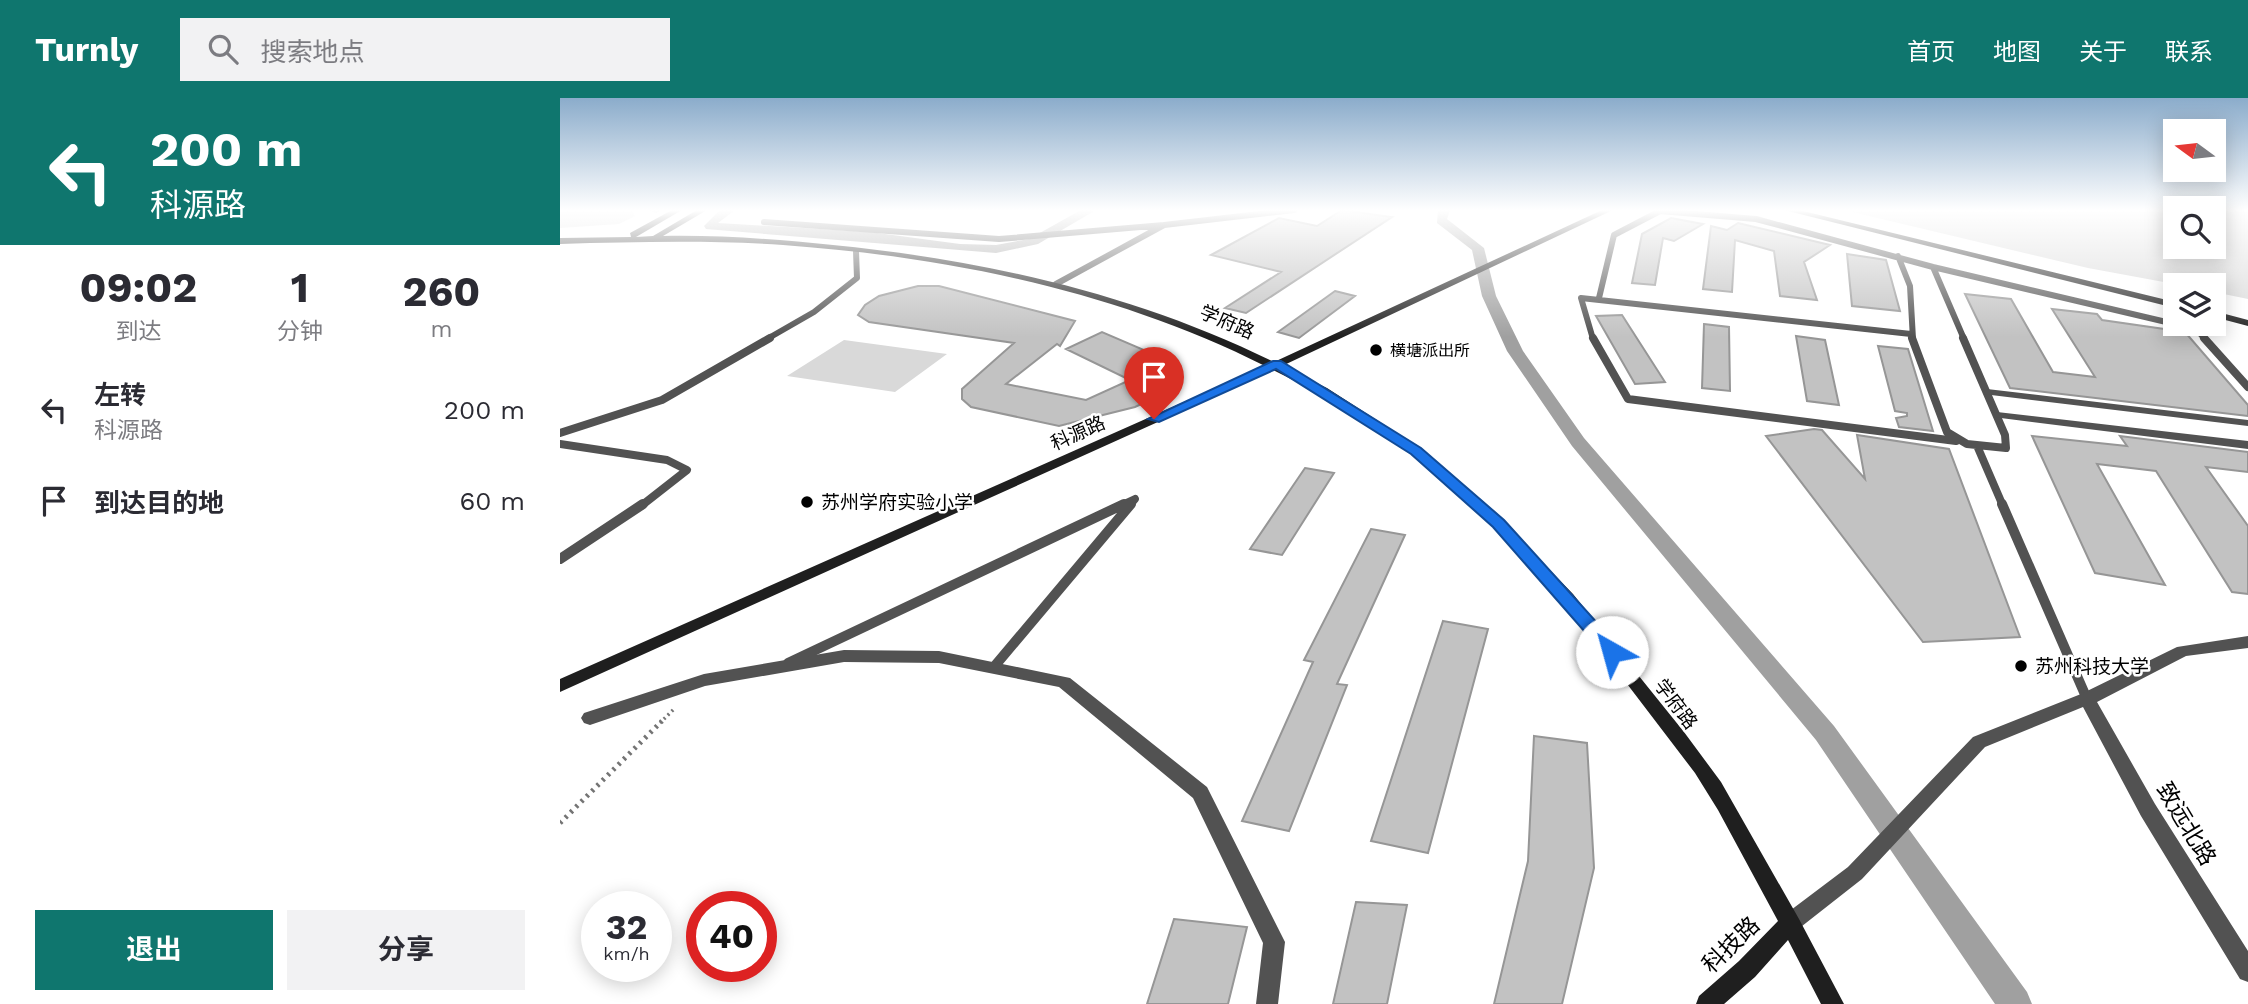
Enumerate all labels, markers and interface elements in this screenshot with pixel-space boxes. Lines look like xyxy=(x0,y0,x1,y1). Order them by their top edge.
search box xyxy=(180,18,670,81)
text: Turnly xyxy=(35,30,138,69)
icon: search xyxy=(204,30,242,68)
text: 搜索地点 xyxy=(260,37,364,67)
text: 首页 xyxy=(1907,38,1955,66)
text: 地图 xyxy=(1993,38,2041,66)
text: 关于 xyxy=(2079,38,2127,66)
text: 联系 xyxy=(2165,38,2213,66)
north arrow xyxy=(2163,119,2226,182)
map controls xyxy=(2163,119,2226,336)
text: 200 m xyxy=(150,120,302,178)
icon: left xyxy=(35,126,126,217)
text: 科源路 xyxy=(150,186,246,224)
button: search xyxy=(2163,196,2226,259)
text: 09:02 xyxy=(80,263,197,312)
text: 1 xyxy=(291,263,309,312)
text: 260 xyxy=(402,267,480,316)
button: layers xyxy=(2163,273,2226,336)
street label: 学府路 xyxy=(1196,300,1258,344)
text: m xyxy=(430,316,452,343)
text: 到达 xyxy=(115,318,161,345)
text: 分钟 xyxy=(277,318,323,345)
place label: 横塘派出所 xyxy=(1390,341,1470,360)
marker: 横塘派出所 xyxy=(1368,342,1384,358)
pin xyxy=(1124,347,1184,419)
icon: arrive xyxy=(1135,358,1173,396)
text: 左转 xyxy=(94,380,146,410)
icon: left xyxy=(35,391,73,429)
text: 200 m xyxy=(444,395,525,425)
street label: 科源路 xyxy=(1047,411,1109,455)
text: 科源路 xyxy=(94,417,163,444)
icon: arrive xyxy=(35,482,73,520)
text: 60 m xyxy=(459,486,525,516)
text: 到达目的地 xyxy=(94,488,224,518)
place label: 苏州学府实验小学 xyxy=(821,491,973,514)
marker: 苏州学府实验小学 xyxy=(799,494,815,510)
position arrow xyxy=(1575,615,1649,689)
place label: 苏州科技大学 xyxy=(2035,655,2149,678)
marker: 苏州科技大学 xyxy=(2013,658,2029,674)
street label: 学府路 xyxy=(1650,674,1702,734)
street label: 致远北路 xyxy=(2151,778,2221,870)
speed limit sign: 40 xyxy=(686,891,777,982)
text: 32 xyxy=(606,906,647,948)
button: 退出 xyxy=(35,910,273,990)
button: 分享 xyxy=(287,910,525,990)
street label: 科技路 xyxy=(1697,911,1765,979)
text: km/h xyxy=(603,943,650,964)

